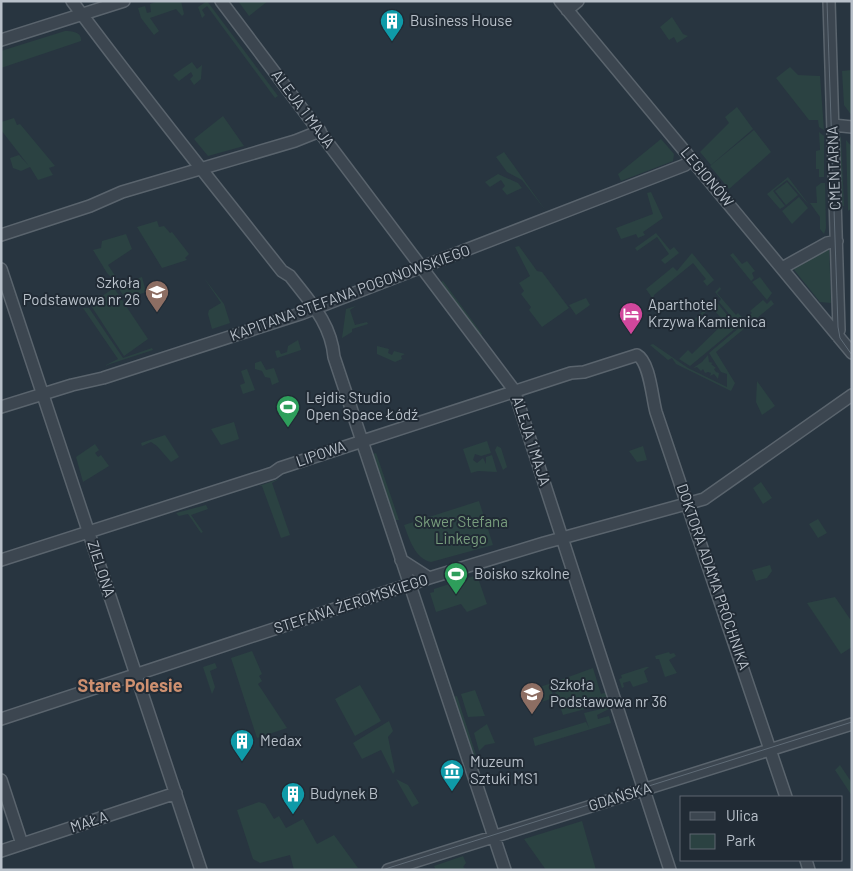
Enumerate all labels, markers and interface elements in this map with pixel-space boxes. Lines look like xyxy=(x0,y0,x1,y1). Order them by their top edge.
building icon: Business House xyxy=(379,8,405,42)
place label: Business House xyxy=(410,11,513,29)
street label: ALEJA 1 MAJA xyxy=(269,66,339,151)
street label: CMENTARNA xyxy=(823,126,843,210)
street label: LEGIONÓW xyxy=(678,143,738,210)
street label: KAPITANA STEFANA POGONOWSKIEGO xyxy=(227,240,472,344)
place label: Szkoła Podstawowa nr 26 xyxy=(23,273,140,308)
school or university icon: Szkoła Podstawowa nr 26 xyxy=(144,279,170,313)
place label: Aparthotel Krzywa Kamienica xyxy=(648,295,766,330)
hotel icon: Aparthotel Krzywa Kamienica xyxy=(618,301,644,335)
place label: Lejdis Studio Open Space Łódź xyxy=(306,388,418,423)
sports icon: Lejdis Studio Open Space Łódź xyxy=(275,394,301,428)
street label: ALEJA 1 MAJA xyxy=(509,394,555,488)
street label: LIPOWA xyxy=(293,436,348,470)
street label: DOKTORA ADAMA PRÓCHNIKA xyxy=(674,481,754,672)
park label: Skwer Stefana Linkego xyxy=(414,512,508,547)
street label: ZIELONA xyxy=(84,538,120,599)
sports icon: Boisko szkolne xyxy=(443,561,469,595)
place label: Boisko szkolne xyxy=(474,564,570,582)
street label: STEFANA ŻEROMSKIEGO xyxy=(271,570,430,637)
district label: Stare Polesie xyxy=(78,674,183,696)
place label: Szkoła Podstawowa nr 36 xyxy=(550,675,667,710)
school or university icon: Szkoła Podstawowa nr 36 xyxy=(519,681,545,715)
building icon: Medax xyxy=(229,728,255,762)
place label: Medax xyxy=(260,731,302,749)
place label: Muzeum Sztuki MS1 xyxy=(470,752,538,787)
museum icon: Muzeum Sztuki MS1 xyxy=(439,758,465,792)
street label: GDAŃSKA xyxy=(586,778,653,814)
building icon: Budynek B xyxy=(280,781,306,815)
place label: Budynek B xyxy=(310,784,378,802)
legend xyxy=(680,796,843,861)
text: Ulica xyxy=(726,806,758,824)
street label: MAŁA xyxy=(68,807,110,836)
text: Park xyxy=(726,831,756,849)

